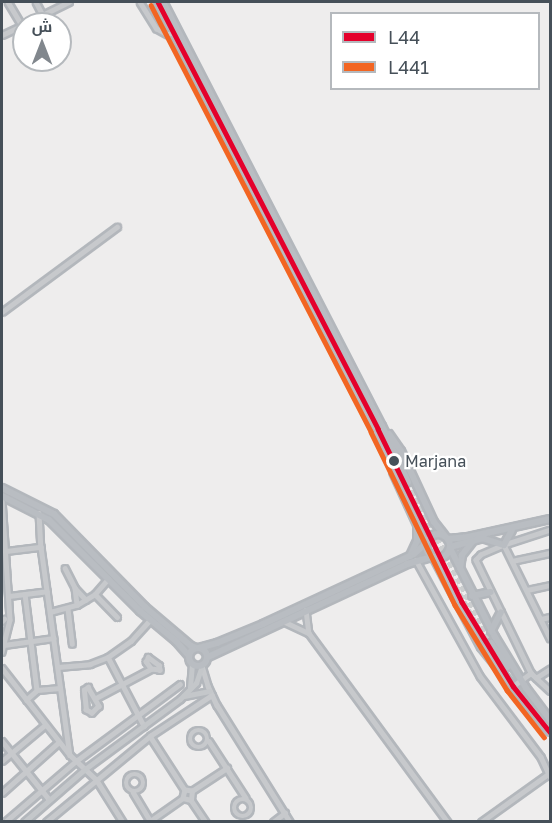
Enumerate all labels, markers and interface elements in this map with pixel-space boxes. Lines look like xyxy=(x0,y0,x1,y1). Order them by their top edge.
north arrow xyxy=(12,12,72,72)
legend xyxy=(330,12,540,90)
text: ش xyxy=(32,16,52,36)
text: L44 xyxy=(388,26,420,48)
text: L441 xyxy=(388,56,429,78)
place label: Marjana xyxy=(405,451,466,471)
marker: Marjana xyxy=(388,455,400,467)

